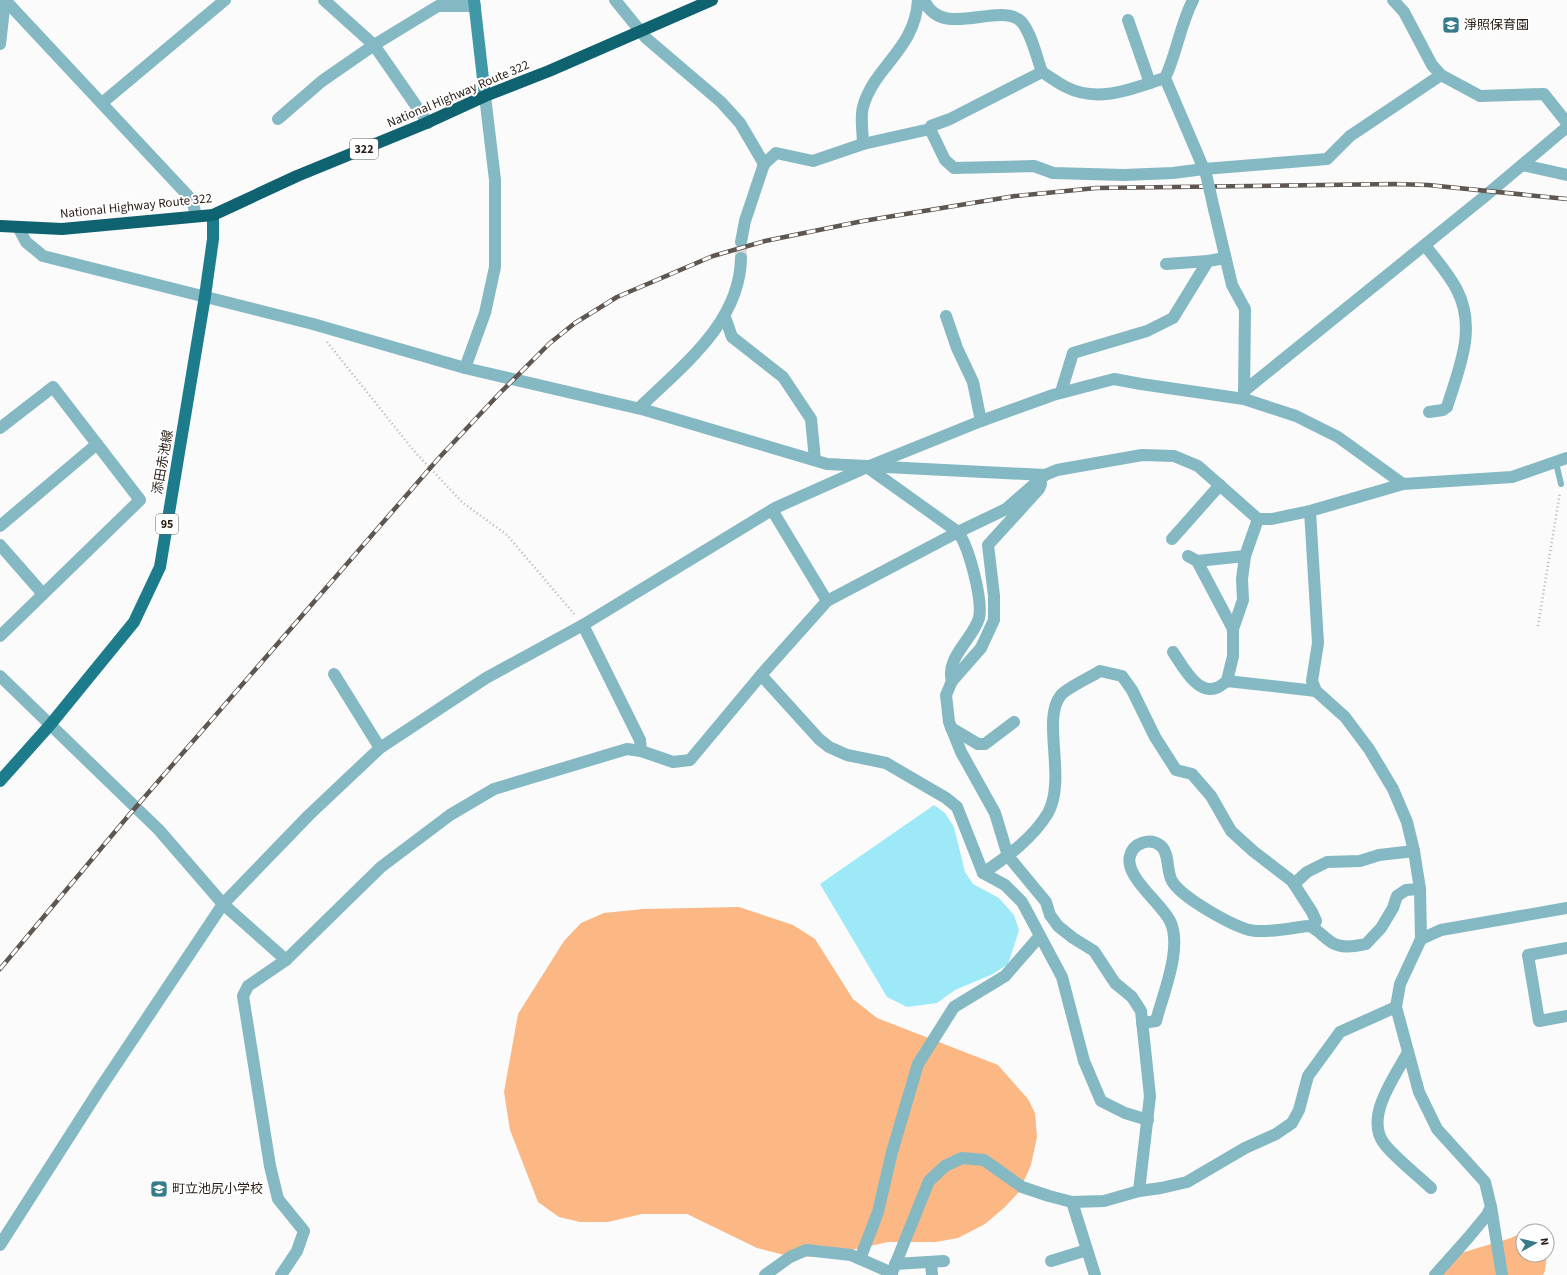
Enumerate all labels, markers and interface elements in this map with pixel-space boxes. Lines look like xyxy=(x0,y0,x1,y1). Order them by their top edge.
school or university icon: 淨照保育園 xyxy=(1441,15,1461,35)
place label: 淨照保育園 xyxy=(1464,16,1529,34)
street label: National Highway Route 322 xyxy=(384,56,532,132)
road number: 322 xyxy=(350,139,378,159)
street label: National Highway Route 322 xyxy=(59,189,213,223)
street label: 添田赤池線 xyxy=(148,428,178,496)
road number: 95 xyxy=(156,514,178,534)
school or university icon: 町立池尻小学校 xyxy=(149,1179,169,1199)
place label: 町立池尻小学校 xyxy=(172,1180,263,1198)
north arrow xyxy=(1515,1223,1555,1263)
text: N xyxy=(1536,1237,1552,1246)

